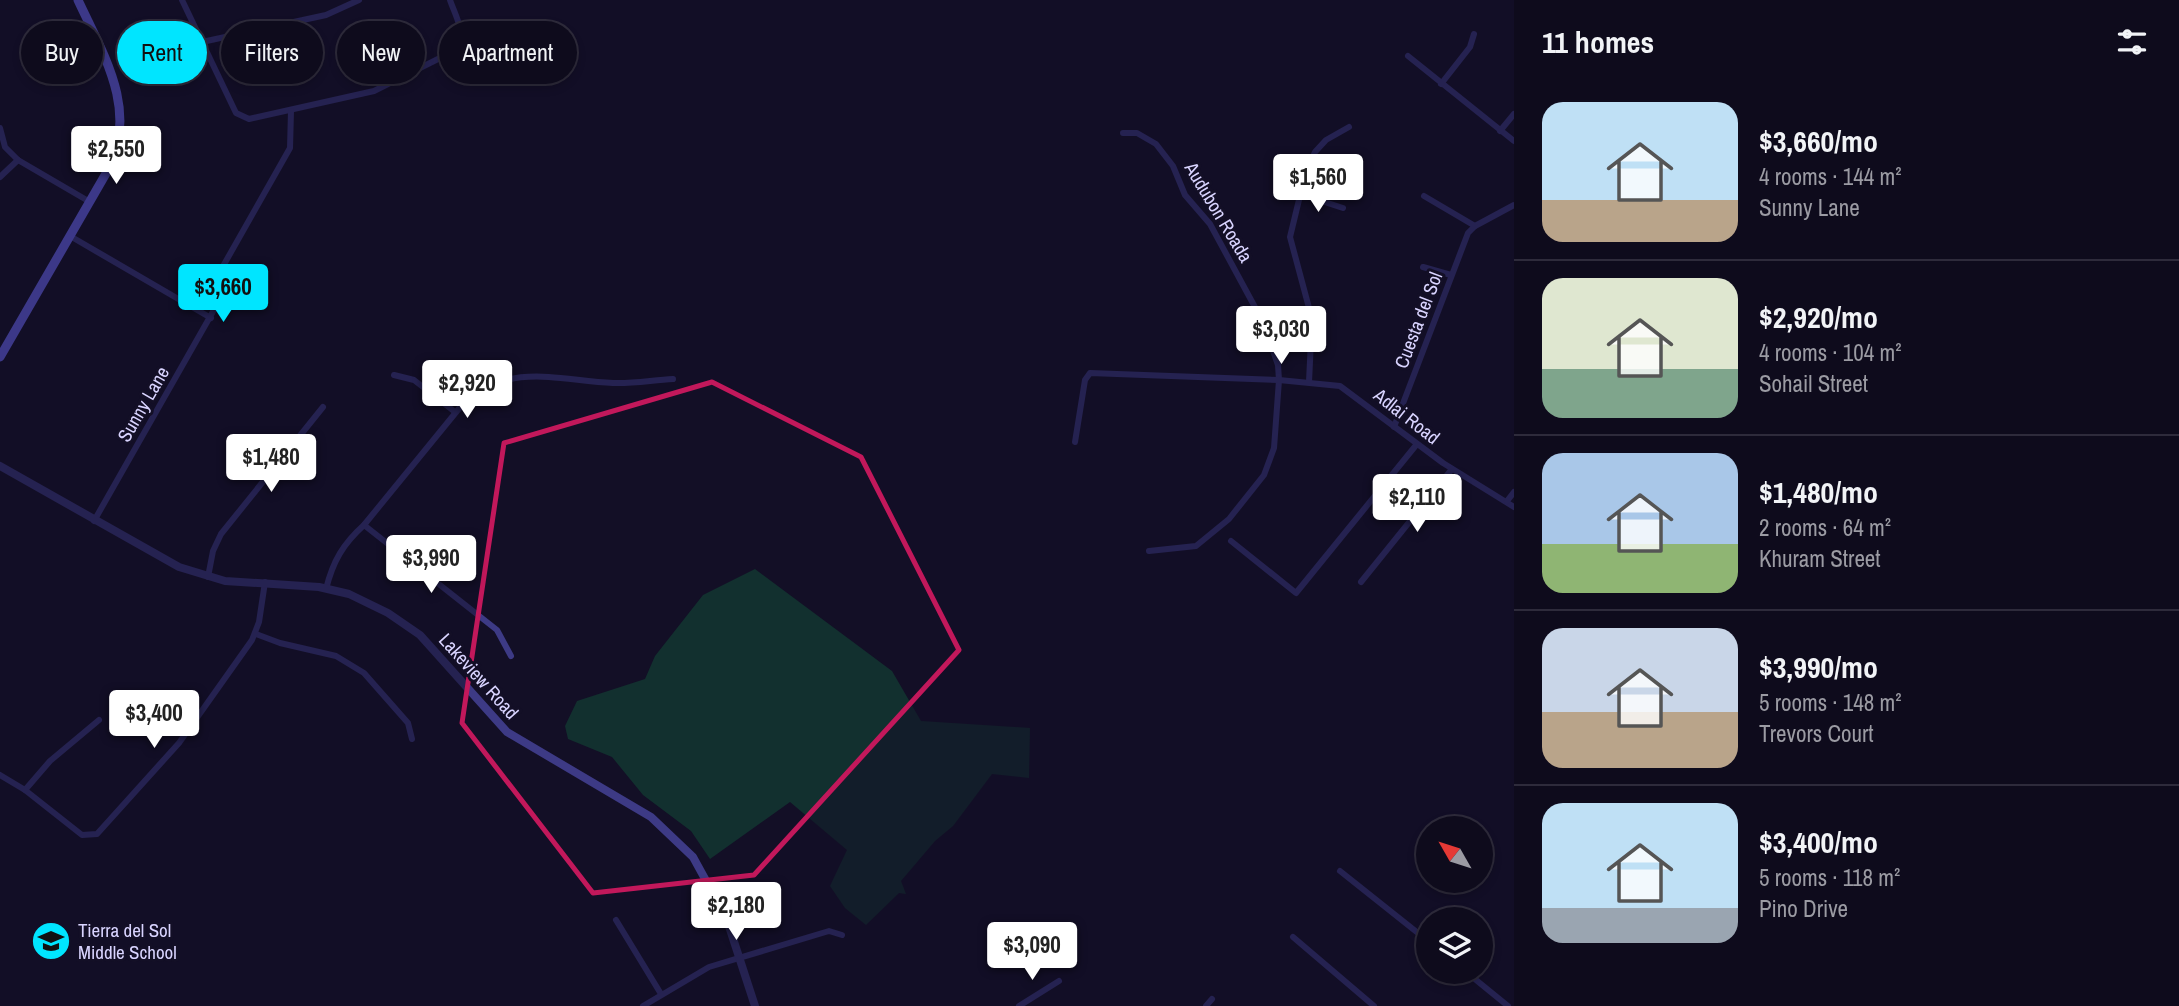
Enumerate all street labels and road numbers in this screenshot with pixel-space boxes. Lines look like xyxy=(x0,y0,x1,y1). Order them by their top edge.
street label: Audubon Roada xyxy=(1178,156,1259,267)
street label: Cuesta del Sol xyxy=(1388,268,1448,372)
street label: Sunny Lane xyxy=(111,361,175,447)
street label: Adlai Road xyxy=(1368,381,1445,450)
street label: Lakeview Road xyxy=(433,627,525,725)

